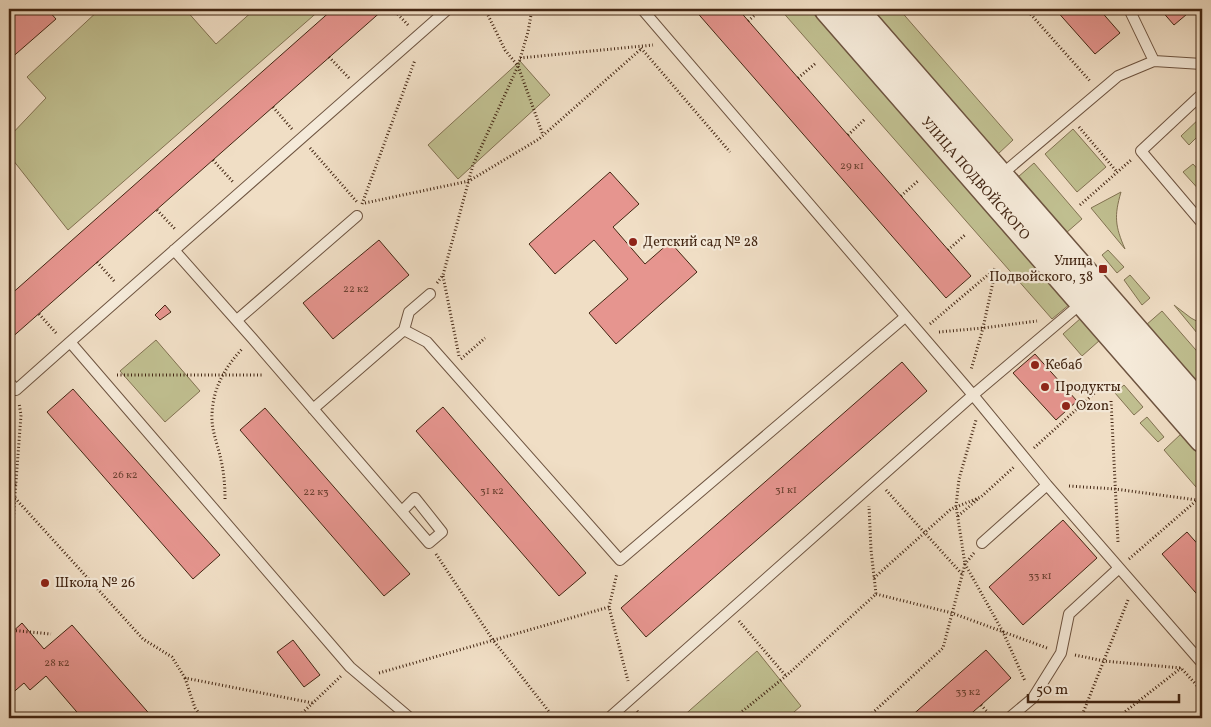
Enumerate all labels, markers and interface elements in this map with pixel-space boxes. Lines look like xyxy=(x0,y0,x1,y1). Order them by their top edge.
street label: УЛИЦА ПОДВОЙСКОГО xyxy=(916,113,1035,245)
house number: 29 к1 xyxy=(840,159,864,174)
place label: Детский сад № 28 xyxy=(643,233,758,252)
marker: Детский сад № 28 xyxy=(627,236,639,248)
place label: Улица Подвойского, 38 xyxy=(989,252,1093,287)
marker: Улица Подвойского, 38 xyxy=(1097,263,1109,275)
house number: 22 к2 xyxy=(343,282,369,297)
place label: Кебаб xyxy=(1045,356,1082,375)
marker: Кебаб xyxy=(1029,359,1041,371)
place label: Продукты xyxy=(1055,378,1121,397)
marker: Продукты xyxy=(1039,381,1051,393)
place label: Ozon xyxy=(1076,397,1109,416)
marker: Ozon xyxy=(1060,400,1072,412)
house number: 26 к2 xyxy=(112,468,138,483)
house number: 31 к1 xyxy=(775,483,797,498)
house number: 31 к2 xyxy=(480,484,504,499)
house number: 22 к3 xyxy=(303,485,329,500)
house number: 33 к1 xyxy=(1028,569,1052,584)
place label: Школа № 26 xyxy=(55,574,135,593)
marker: Школа № 26 xyxy=(39,577,51,589)
house number: 28 к2 xyxy=(44,656,70,671)
scale bar xyxy=(1028,672,1180,704)
text: 50 m xyxy=(1036,680,1068,701)
house number: 33 к2 xyxy=(955,685,981,700)

